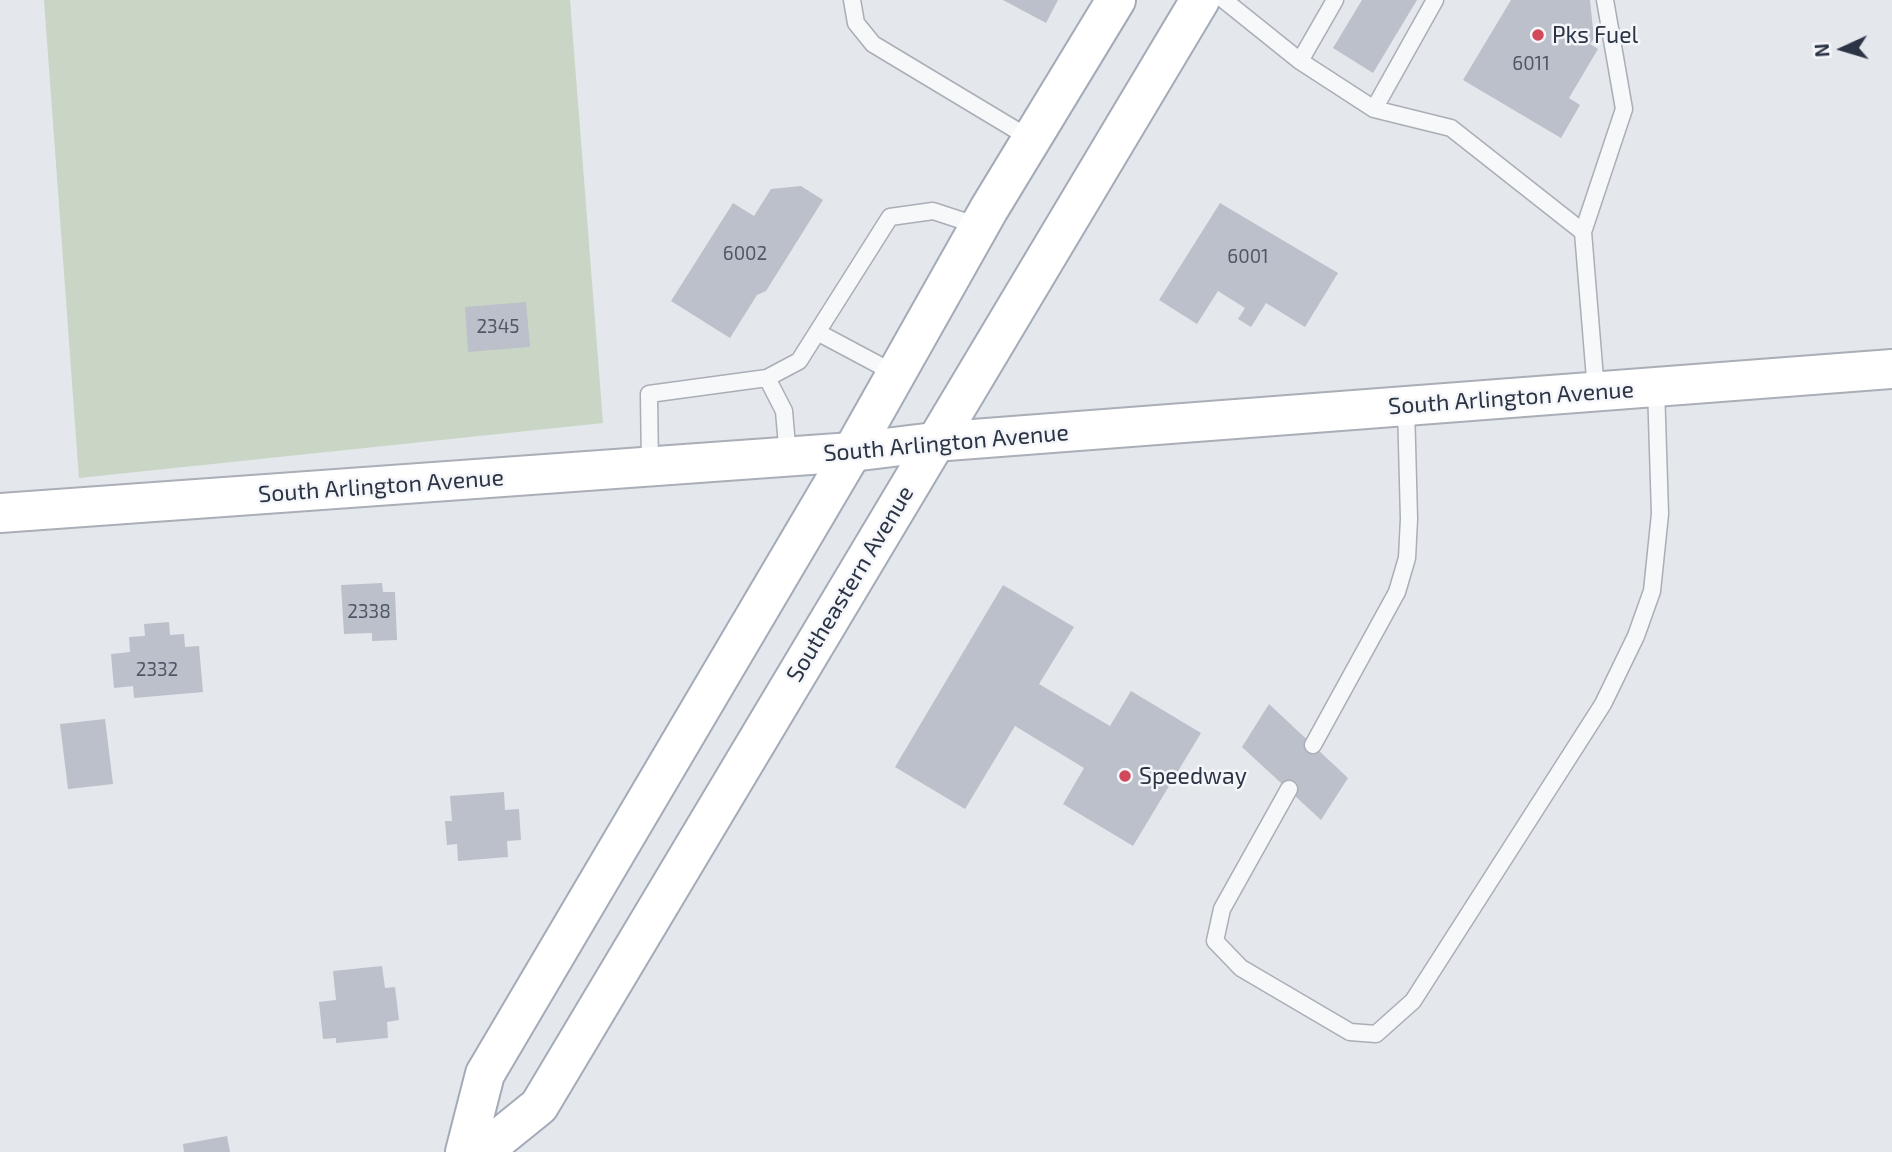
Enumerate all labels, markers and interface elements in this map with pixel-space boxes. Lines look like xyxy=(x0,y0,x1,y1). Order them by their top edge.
north arrow xyxy=(1808,14,1878,84)
place label: Pks Fuel xyxy=(1552,21,1638,49)
marker: Pks Fuel xyxy=(1530,27,1546,43)
text: N xyxy=(1810,43,1834,58)
house number: 6011 xyxy=(1512,53,1550,75)
house number: 6002 xyxy=(723,243,767,265)
house number: 6001 xyxy=(1227,246,1269,268)
house number: 2345 xyxy=(476,316,520,338)
street label: South Arlington Avenue xyxy=(1387,376,1635,420)
street label: South Arlington Avenue xyxy=(822,419,1070,467)
street label: South Arlington Avenue xyxy=(257,464,505,508)
street label: Southeastern Avenue xyxy=(781,481,919,687)
house number: 2338 xyxy=(347,601,391,623)
house number: 2332 xyxy=(136,659,178,681)
place label: Speedway xyxy=(1139,762,1247,790)
marker: Speedway xyxy=(1117,768,1133,784)

